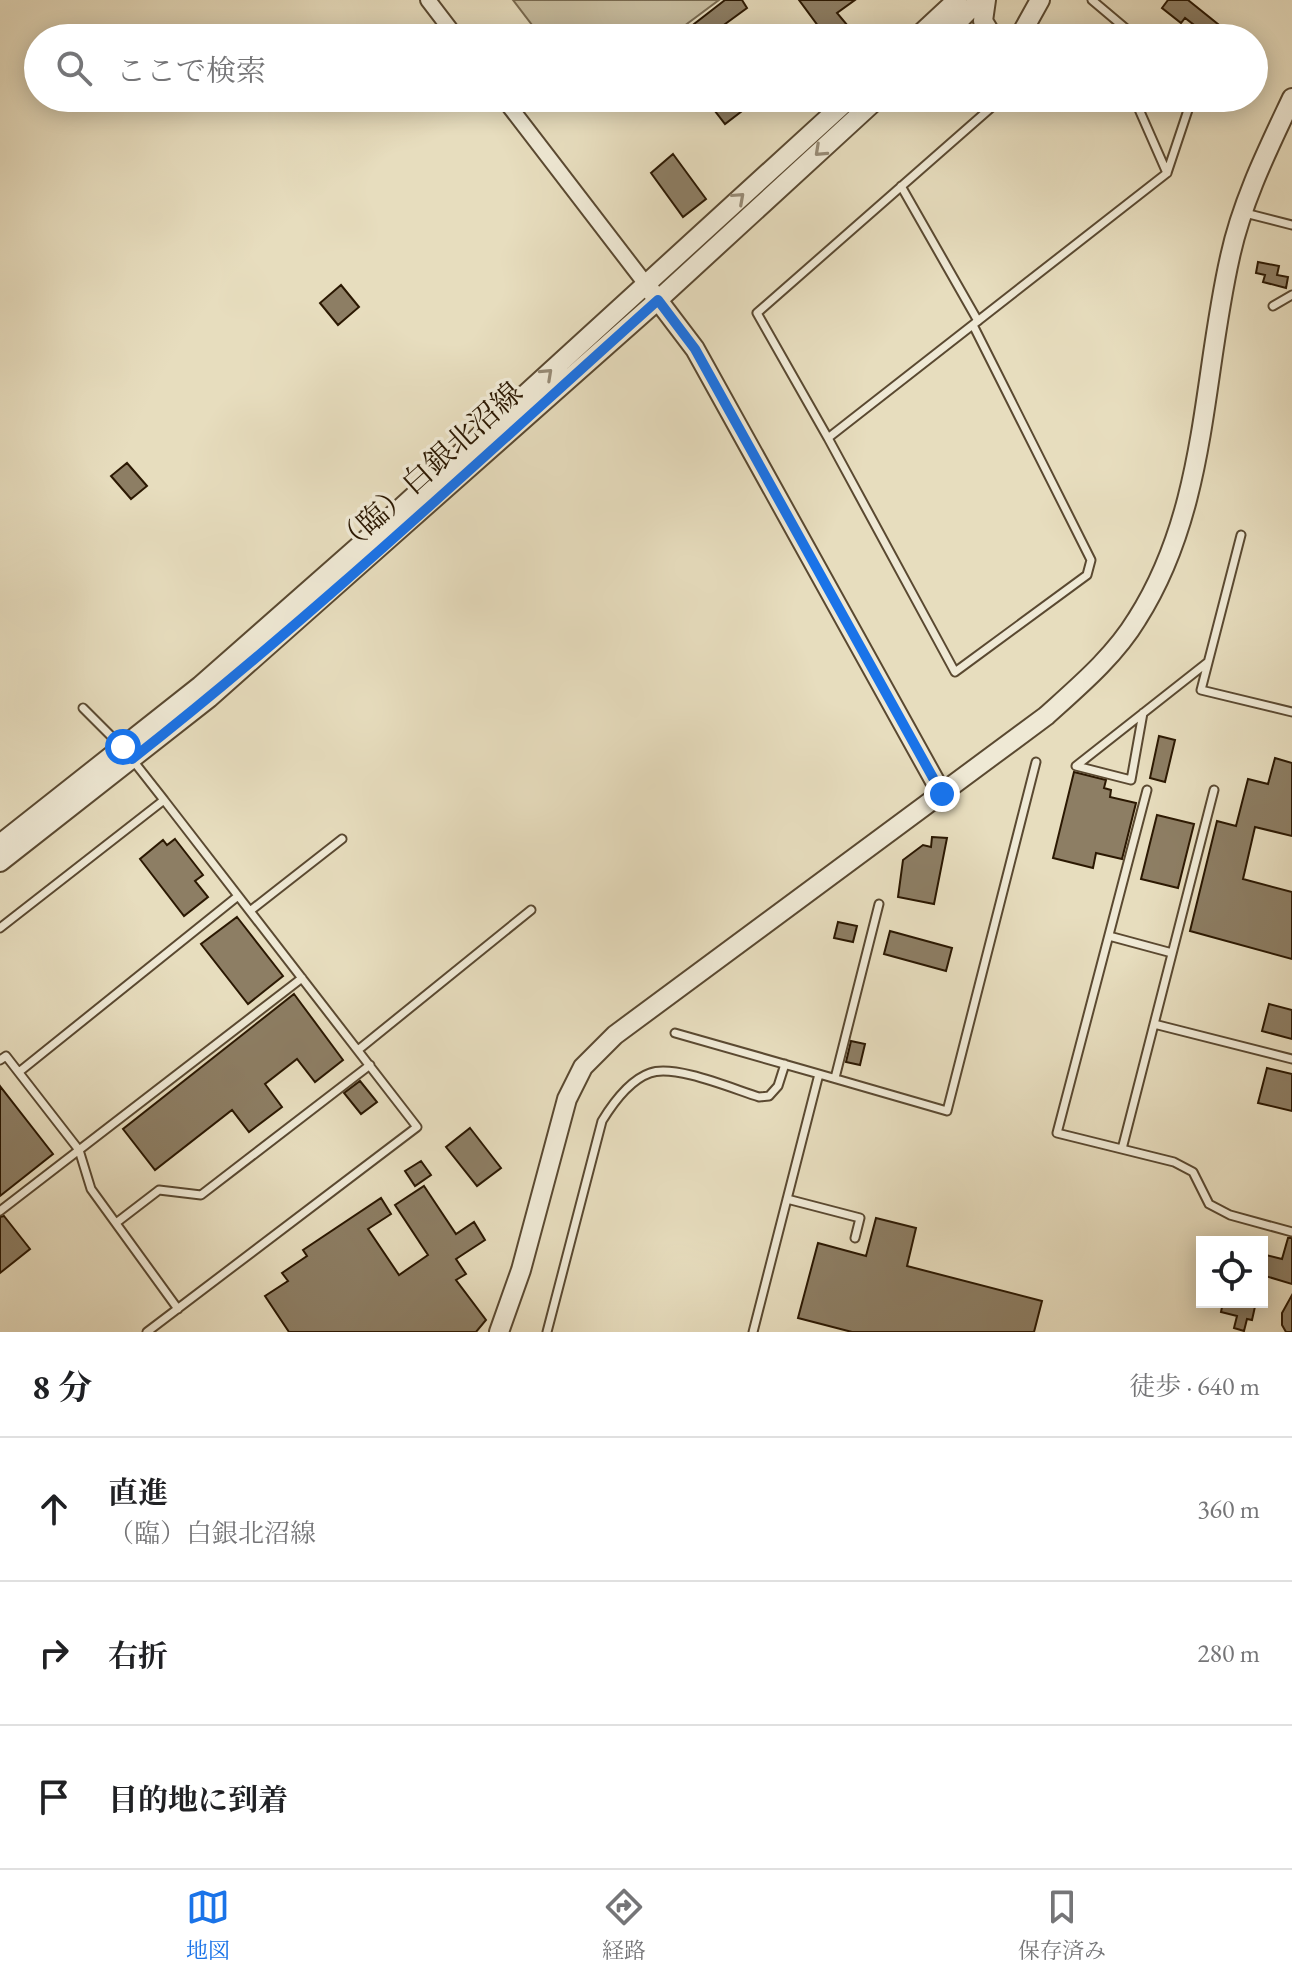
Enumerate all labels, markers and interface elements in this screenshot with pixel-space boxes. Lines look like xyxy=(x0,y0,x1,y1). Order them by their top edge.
search box xyxy=(24,24,1268,112)
icon: search xyxy=(52,46,96,90)
text: ここで検索 xyxy=(116,51,266,90)
one-way arrow xyxy=(815,141,830,155)
one-way arrow xyxy=(730,193,744,208)
one-way arrow xyxy=(538,368,552,383)
street label: （臨）白銀北沼線 xyxy=(326,373,530,563)
route start xyxy=(105,729,141,765)
route end xyxy=(924,776,960,812)
map controls xyxy=(1196,1236,1268,1308)
button: locate xyxy=(1196,1236,1268,1308)
text: 8 分 xyxy=(32,1365,92,1409)
text: 徒歩 · 640 m xyxy=(1130,1369,1260,1403)
text: 直進 xyxy=(108,1473,168,1512)
icon: ahead xyxy=(32,1487,76,1531)
text: 360 m xyxy=(1197,1492,1260,1526)
text: （臨）白銀北沼線 xyxy=(108,1516,316,1550)
icon: right xyxy=(32,1631,76,1675)
text: 右折 xyxy=(108,1636,168,1675)
text: 280 m xyxy=(1197,1636,1260,1670)
icon: arrive xyxy=(32,1775,76,1819)
text: 目的地に到着 xyxy=(108,1780,288,1819)
tab: 地図 xyxy=(186,1885,230,1965)
tab: 経路 xyxy=(602,1885,646,1965)
tab: 保存済み xyxy=(1018,1885,1106,1965)

